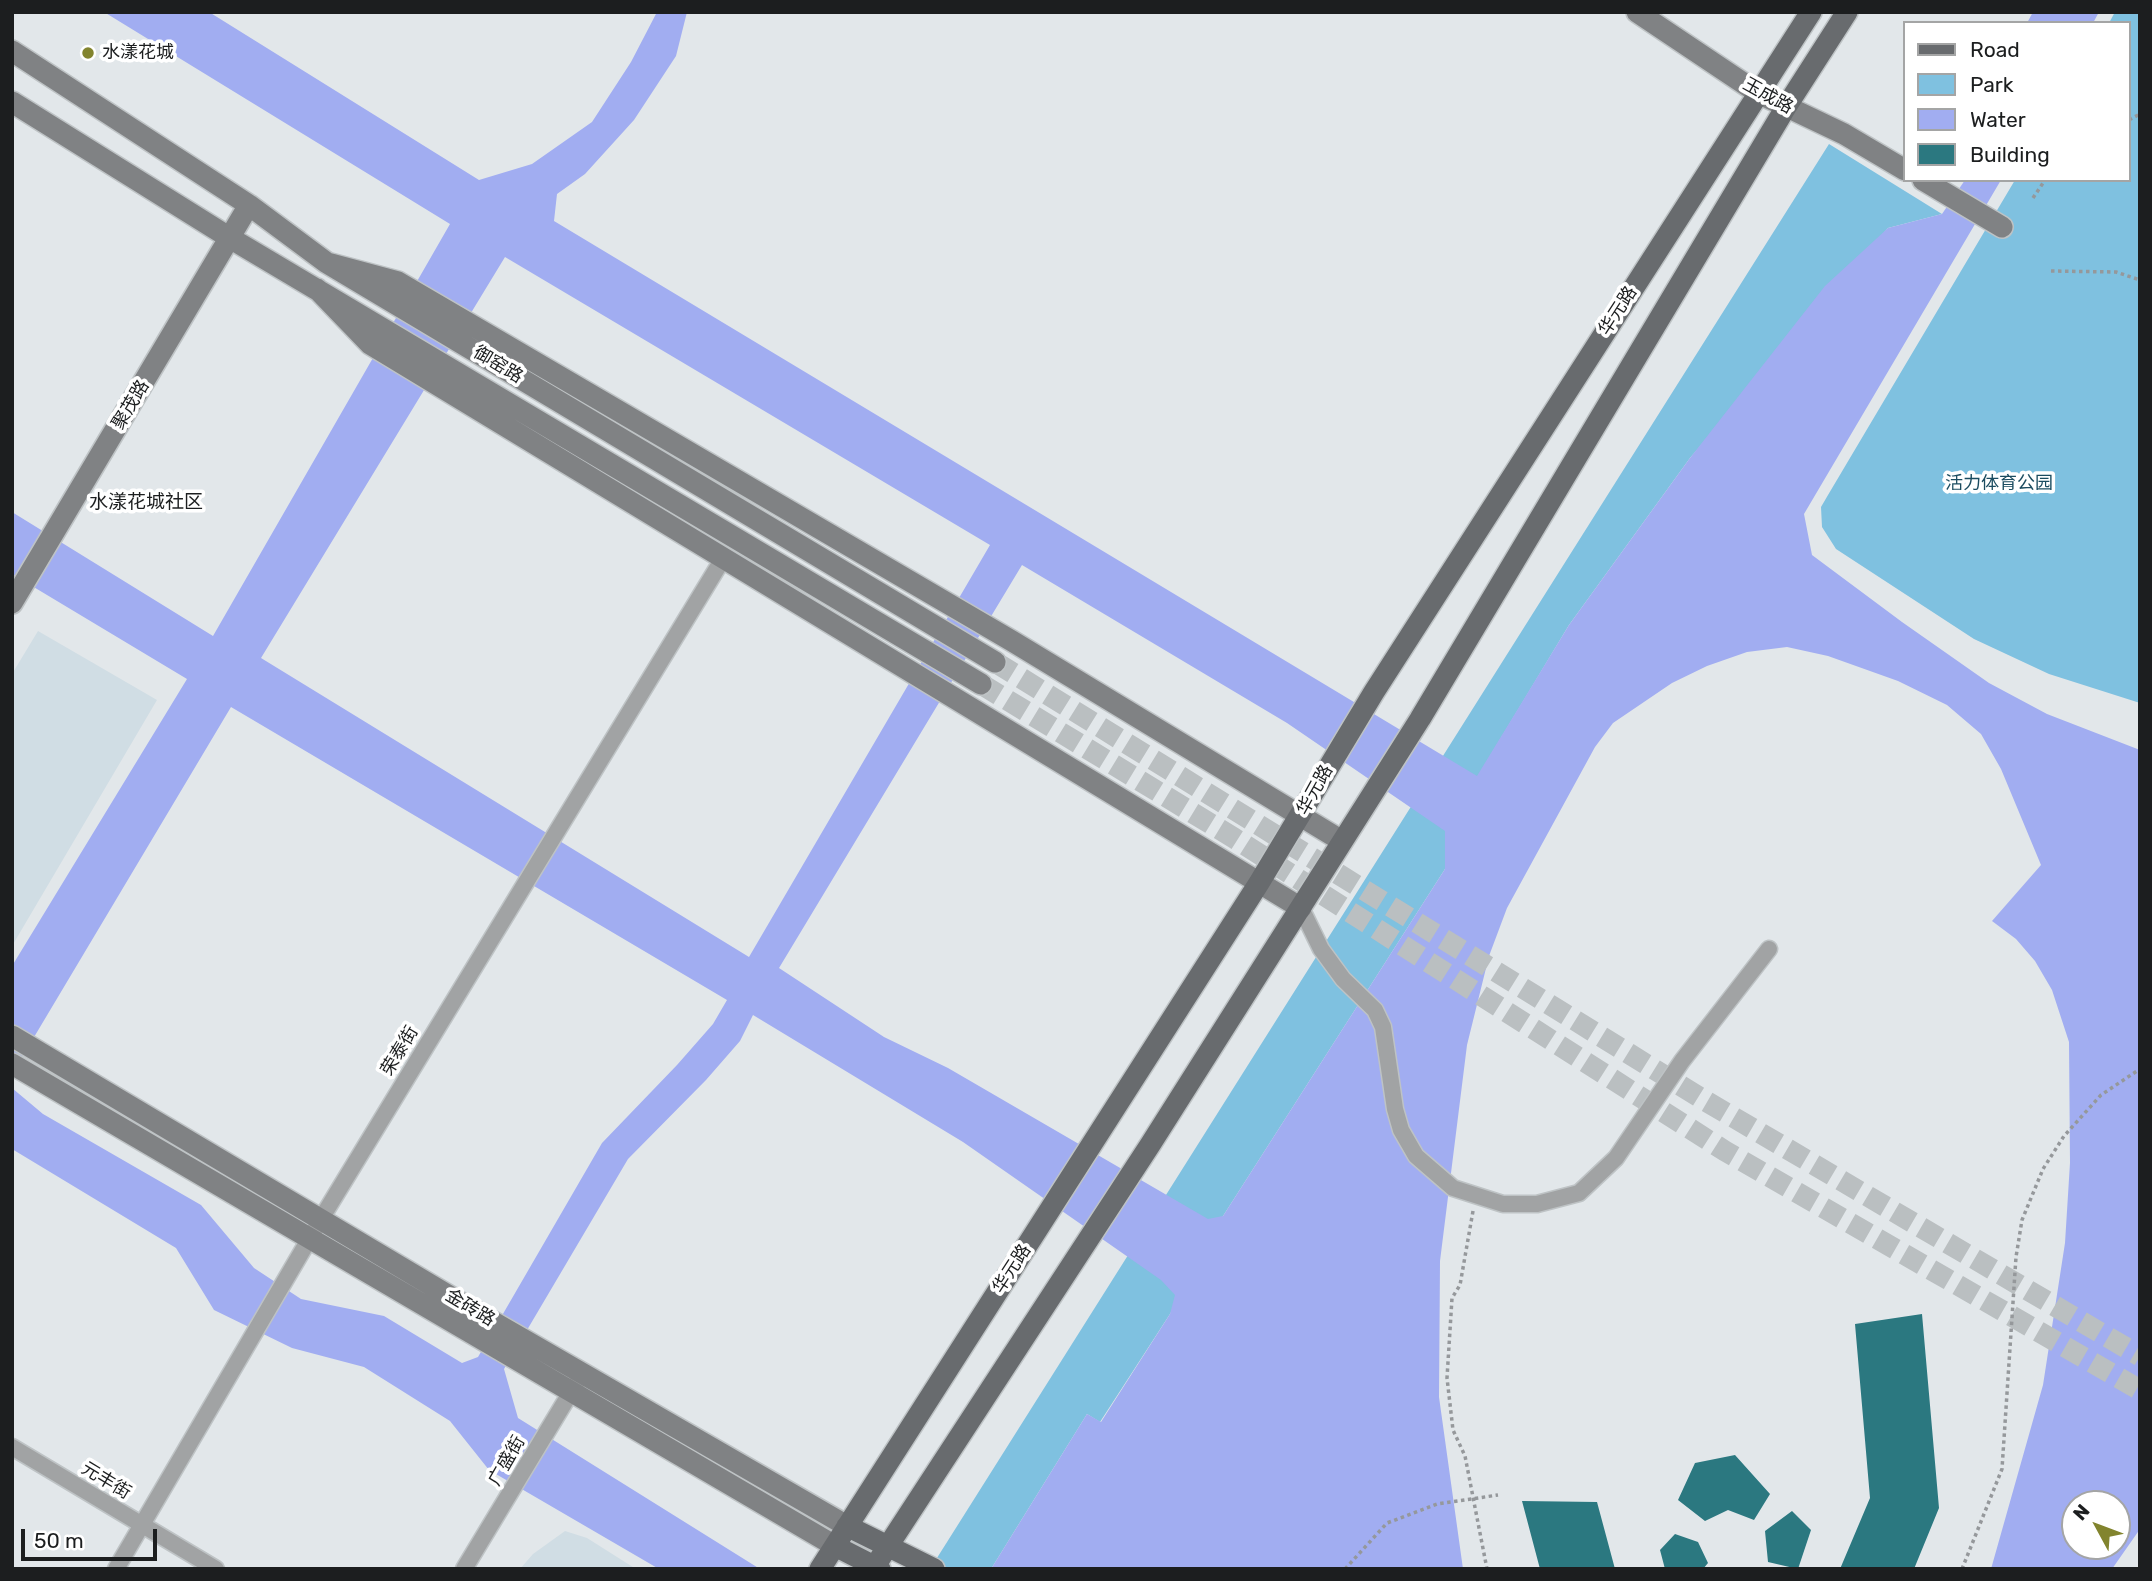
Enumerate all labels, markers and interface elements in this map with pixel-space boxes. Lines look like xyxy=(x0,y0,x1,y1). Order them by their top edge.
legend xyxy=(1904,21,2131,182)
text: Road xyxy=(1970,37,2020,62)
place label: 水漾花城 xyxy=(102,42,174,64)
marker: 水漾花城 xyxy=(80,45,96,61)
text: Park xyxy=(1970,72,2014,97)
street label: 玉成路 xyxy=(1739,73,1797,119)
text: Water xyxy=(1970,107,2026,132)
text: Building xyxy=(1970,142,2050,167)
street label: 华元路 xyxy=(1594,282,1642,340)
street label: 御窑路 xyxy=(469,342,527,388)
street label: 聚茂路 xyxy=(108,376,154,434)
park label: 活力体育公园 xyxy=(1945,473,2053,495)
district label: 水漾花城社区 xyxy=(89,492,203,514)
street label: 华元路 xyxy=(1292,761,1338,819)
street label: 荣泰街 xyxy=(377,1022,423,1080)
street label: 华元路 xyxy=(988,1240,1036,1298)
street label: 金砖路 xyxy=(441,1285,499,1331)
street label: 广盛街 xyxy=(484,1432,530,1490)
street label: 元丰街 xyxy=(77,1458,135,1504)
north arrow xyxy=(2061,1490,2131,1560)
text: N xyxy=(2068,1500,2094,1525)
scale bar xyxy=(24,1514,161,1558)
text: 50 m xyxy=(34,1528,84,1553)

